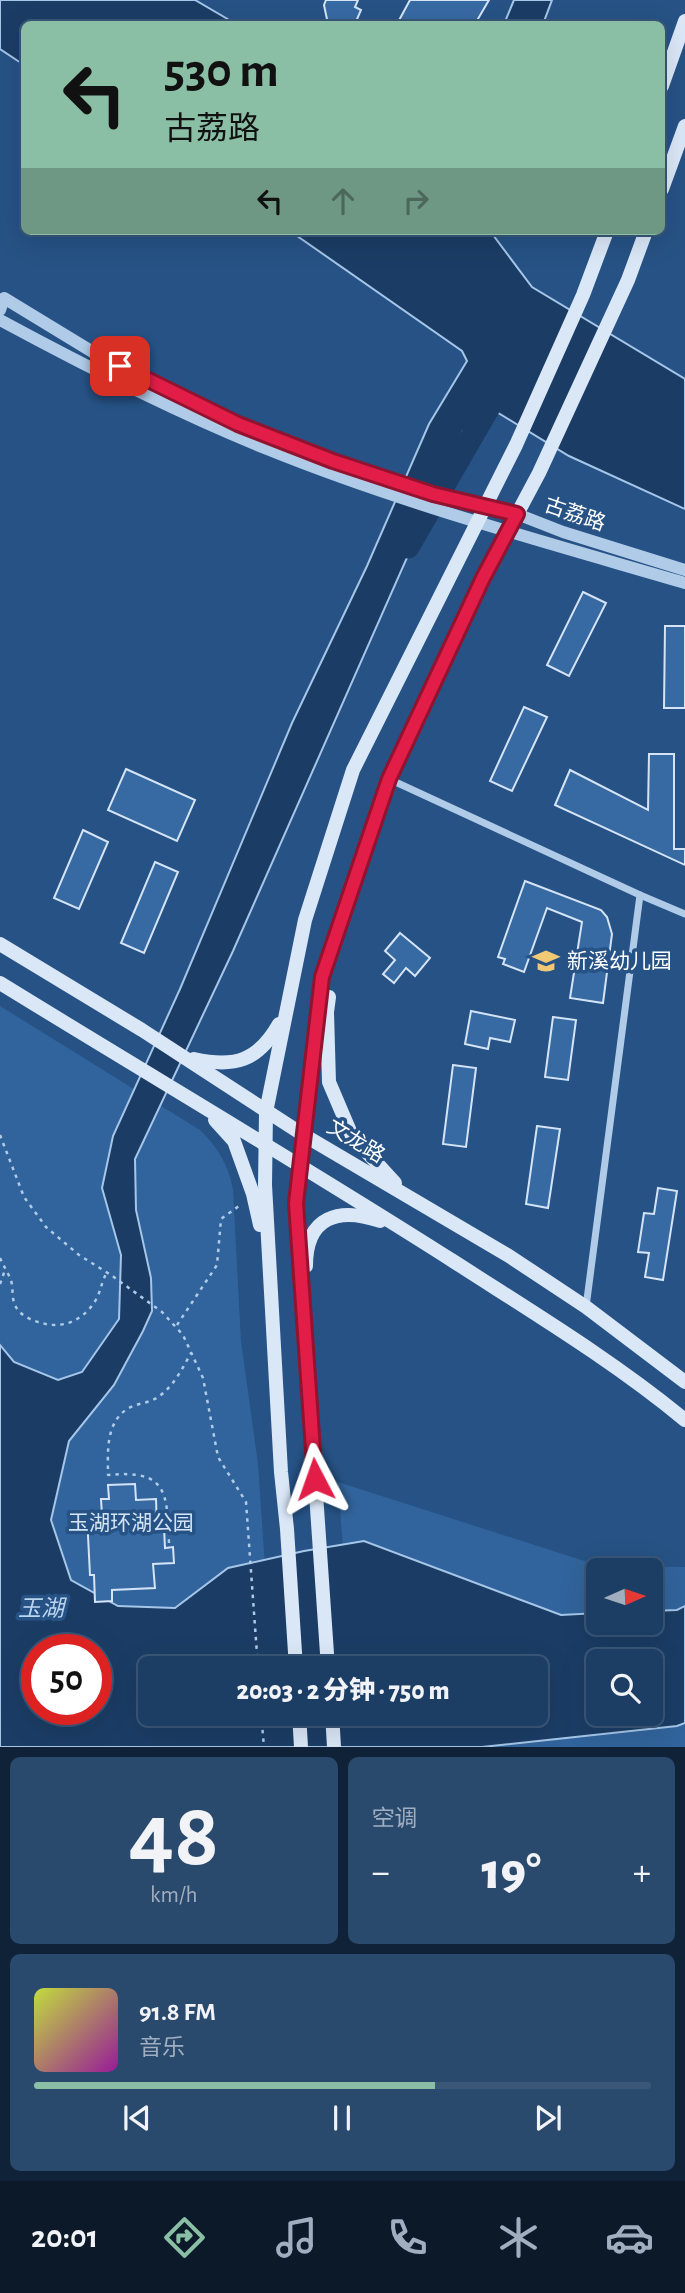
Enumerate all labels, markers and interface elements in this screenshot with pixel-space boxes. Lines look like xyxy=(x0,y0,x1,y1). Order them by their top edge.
text: 530 m xyxy=(164,47,279,96)
icon: left xyxy=(49,49,140,140)
text: 古荔路 xyxy=(164,113,260,145)
icon: left xyxy=(251,182,289,220)
icon: ahead xyxy=(324,182,362,220)
icon: right xyxy=(397,182,435,220)
pin xyxy=(90,336,150,396)
icon: arrive xyxy=(101,347,139,385)
street label: 古荔路 xyxy=(542,493,608,535)
school or university icon: 新溪幼儿园 xyxy=(531,946,561,976)
place label: 新溪幼儿园 xyxy=(567,950,672,972)
street label: 文龙路 xyxy=(323,1115,389,1167)
position arrow xyxy=(278,1442,352,1516)
park label: 玉湖环湖公园 xyxy=(68,1512,194,1534)
north arrow xyxy=(586,1558,663,1634)
map controls xyxy=(586,1558,663,1726)
water label: 玉湖 xyxy=(18,1596,67,1621)
speed limit sign: 50 xyxy=(21,1634,112,1725)
button: search xyxy=(586,1649,663,1726)
text: 20:03 · 2 分钟 · 750 m xyxy=(236,1678,450,1704)
text: 48 xyxy=(128,1791,219,1882)
text: 空调 xyxy=(372,1808,418,1831)
text: 19° xyxy=(481,1846,541,1898)
text: − xyxy=(372,1854,390,1892)
text: + xyxy=(633,1854,651,1892)
text: km/h xyxy=(150,1884,197,1907)
text: 91.8 FM xyxy=(139,1999,216,2025)
text: 音乐 xyxy=(139,2037,185,2060)
icon: previous xyxy=(118,2099,156,2137)
icon: pause xyxy=(323,2099,361,2137)
icon: next xyxy=(529,2099,567,2137)
icon: directions xyxy=(160,2213,209,2262)
icon: music xyxy=(272,2213,321,2262)
icon: phone xyxy=(383,2213,432,2262)
icon: climate xyxy=(494,2213,543,2262)
icon: car xyxy=(605,2213,654,2262)
text: 20:01 xyxy=(31,2221,98,2253)

